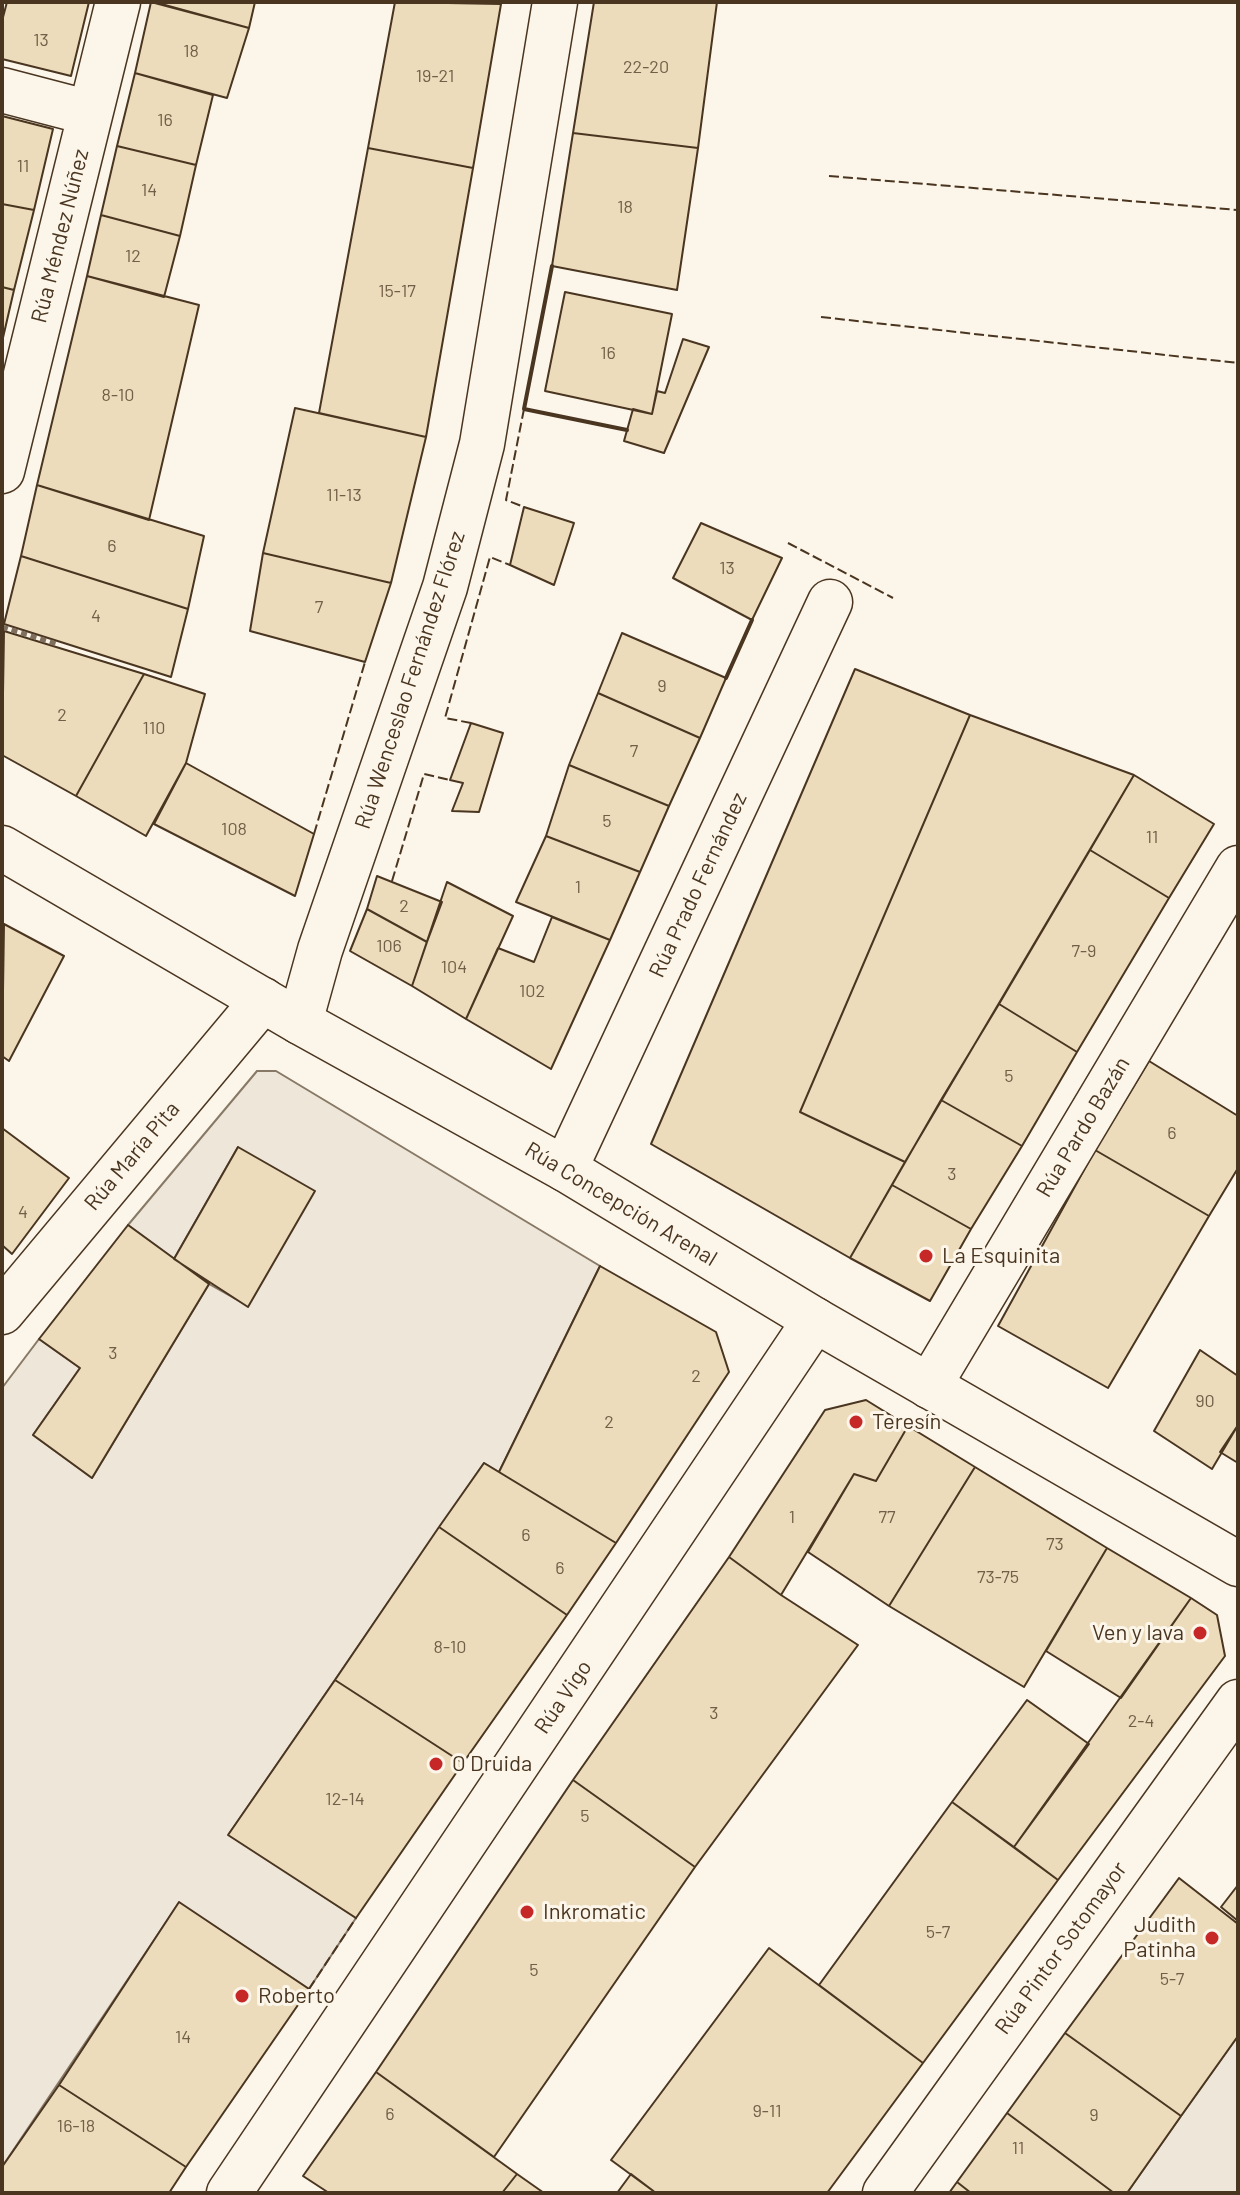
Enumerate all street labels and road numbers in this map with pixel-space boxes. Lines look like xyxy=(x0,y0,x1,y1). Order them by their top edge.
street label: Rúa Méndez Núñez xyxy=(26,146,94,326)
street label: Rúa Wenceslao Fernández Flórez xyxy=(349,528,471,832)
street label: Rúa Prado Fernández xyxy=(644,788,752,982)
street label: Rúa Pardo Bazán xyxy=(1031,1052,1135,1202)
street label: Rúa María Pita xyxy=(79,1096,185,1216)
street label: Rúa Concepción Arenal xyxy=(520,1136,722,1272)
street label: Rúa Vigo xyxy=(529,1655,597,1739)
street label: Rúa Pintor Sotomayor xyxy=(989,1857,1133,2039)

